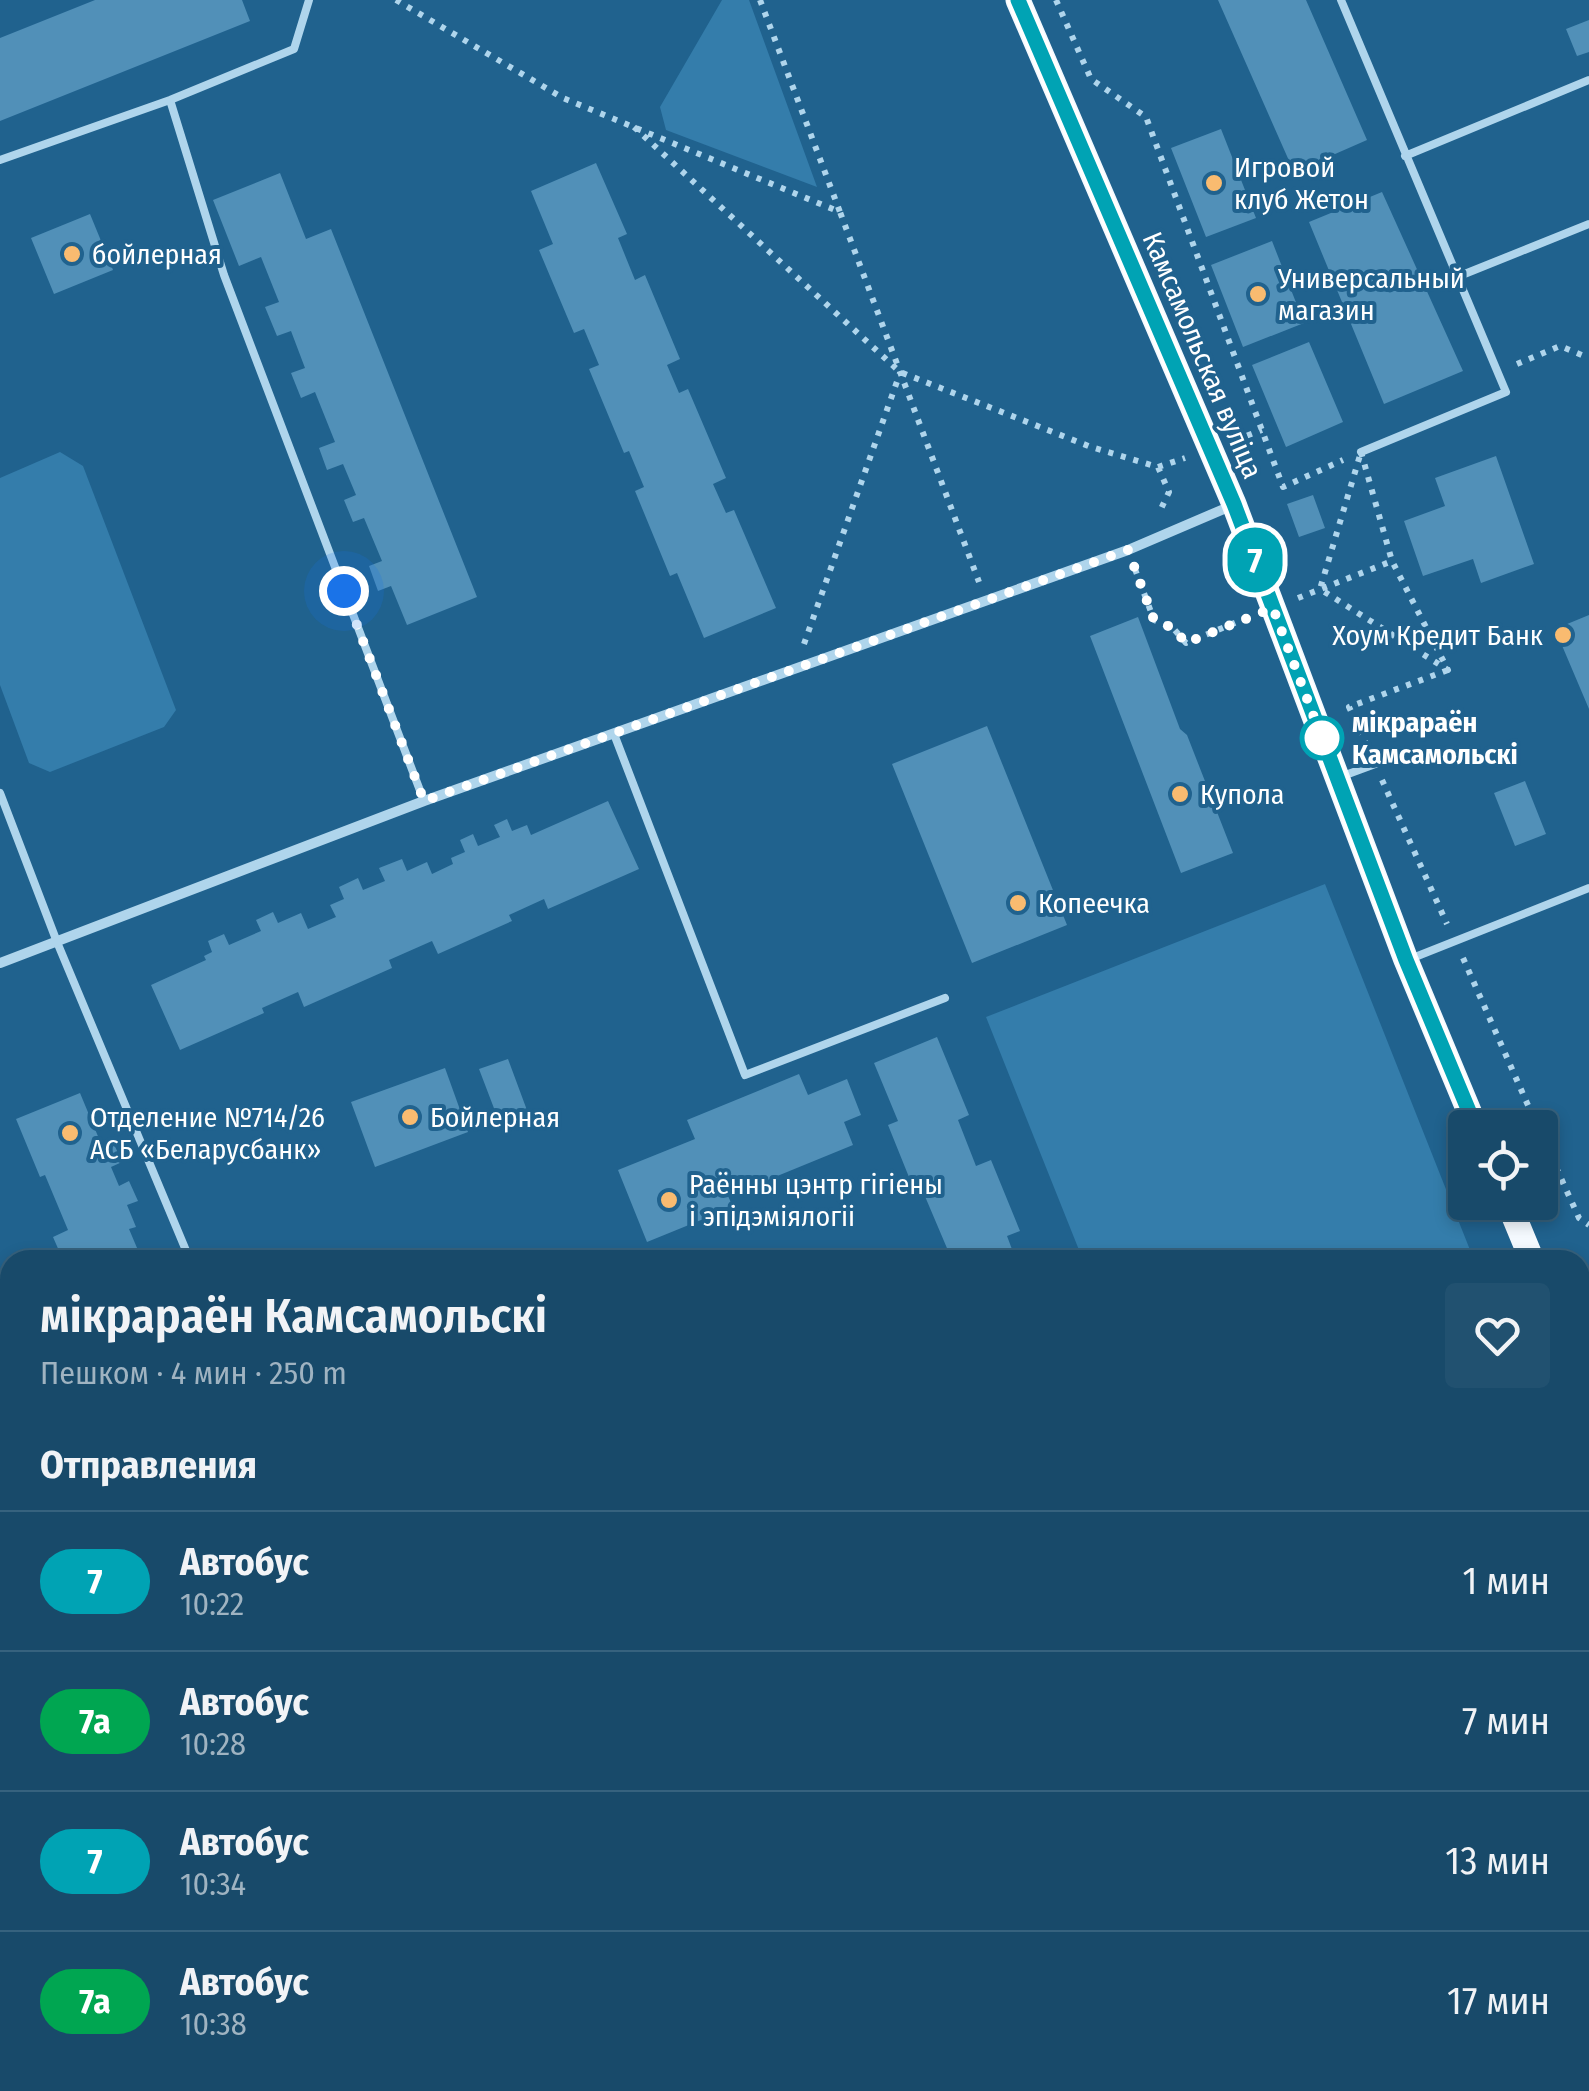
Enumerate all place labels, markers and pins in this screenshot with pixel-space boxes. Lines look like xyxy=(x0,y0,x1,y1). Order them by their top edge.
place label: Игровой клуб Жетон xyxy=(1234,151,1369,216)
marker: Игровой клуб Жетон xyxy=(1203,172,1225,194)
place label: бойлерная xyxy=(92,238,222,271)
marker: бойлерная xyxy=(61,243,83,265)
place label: Универсальный магазин xyxy=(1277,262,1465,327)
marker: Универсальный магазин xyxy=(1247,283,1269,305)
place label: Хоум Кредит Банк xyxy=(1332,619,1543,652)
marker: Хоум Кредит Банк xyxy=(1552,624,1574,646)
place label: мікрараён Камсамольскі xyxy=(1352,706,1518,771)
marker: мікрараён Камсамольскі xyxy=(1301,717,1343,759)
place label: Купола xyxy=(1200,778,1285,811)
marker: Купола xyxy=(1169,783,1191,805)
place label: Копеечка xyxy=(1038,887,1150,920)
marker: Копеечка xyxy=(1007,892,1029,914)
place label: Отделение №714/26 АСБ «Беларусбанк» xyxy=(90,1101,325,1166)
place label: Бойлерная xyxy=(430,1101,560,1134)
marker: Бойлерная xyxy=(399,1106,421,1128)
marker: Отделение №714/26 АСБ «Беларусбанк» xyxy=(59,1122,81,1144)
place label: Раённы цэнтр гігіены і эпідэміялогіі xyxy=(689,1168,943,1233)
marker: Раённы цэнтр гігіены і эпідэміялогіі xyxy=(658,1189,680,1211)

